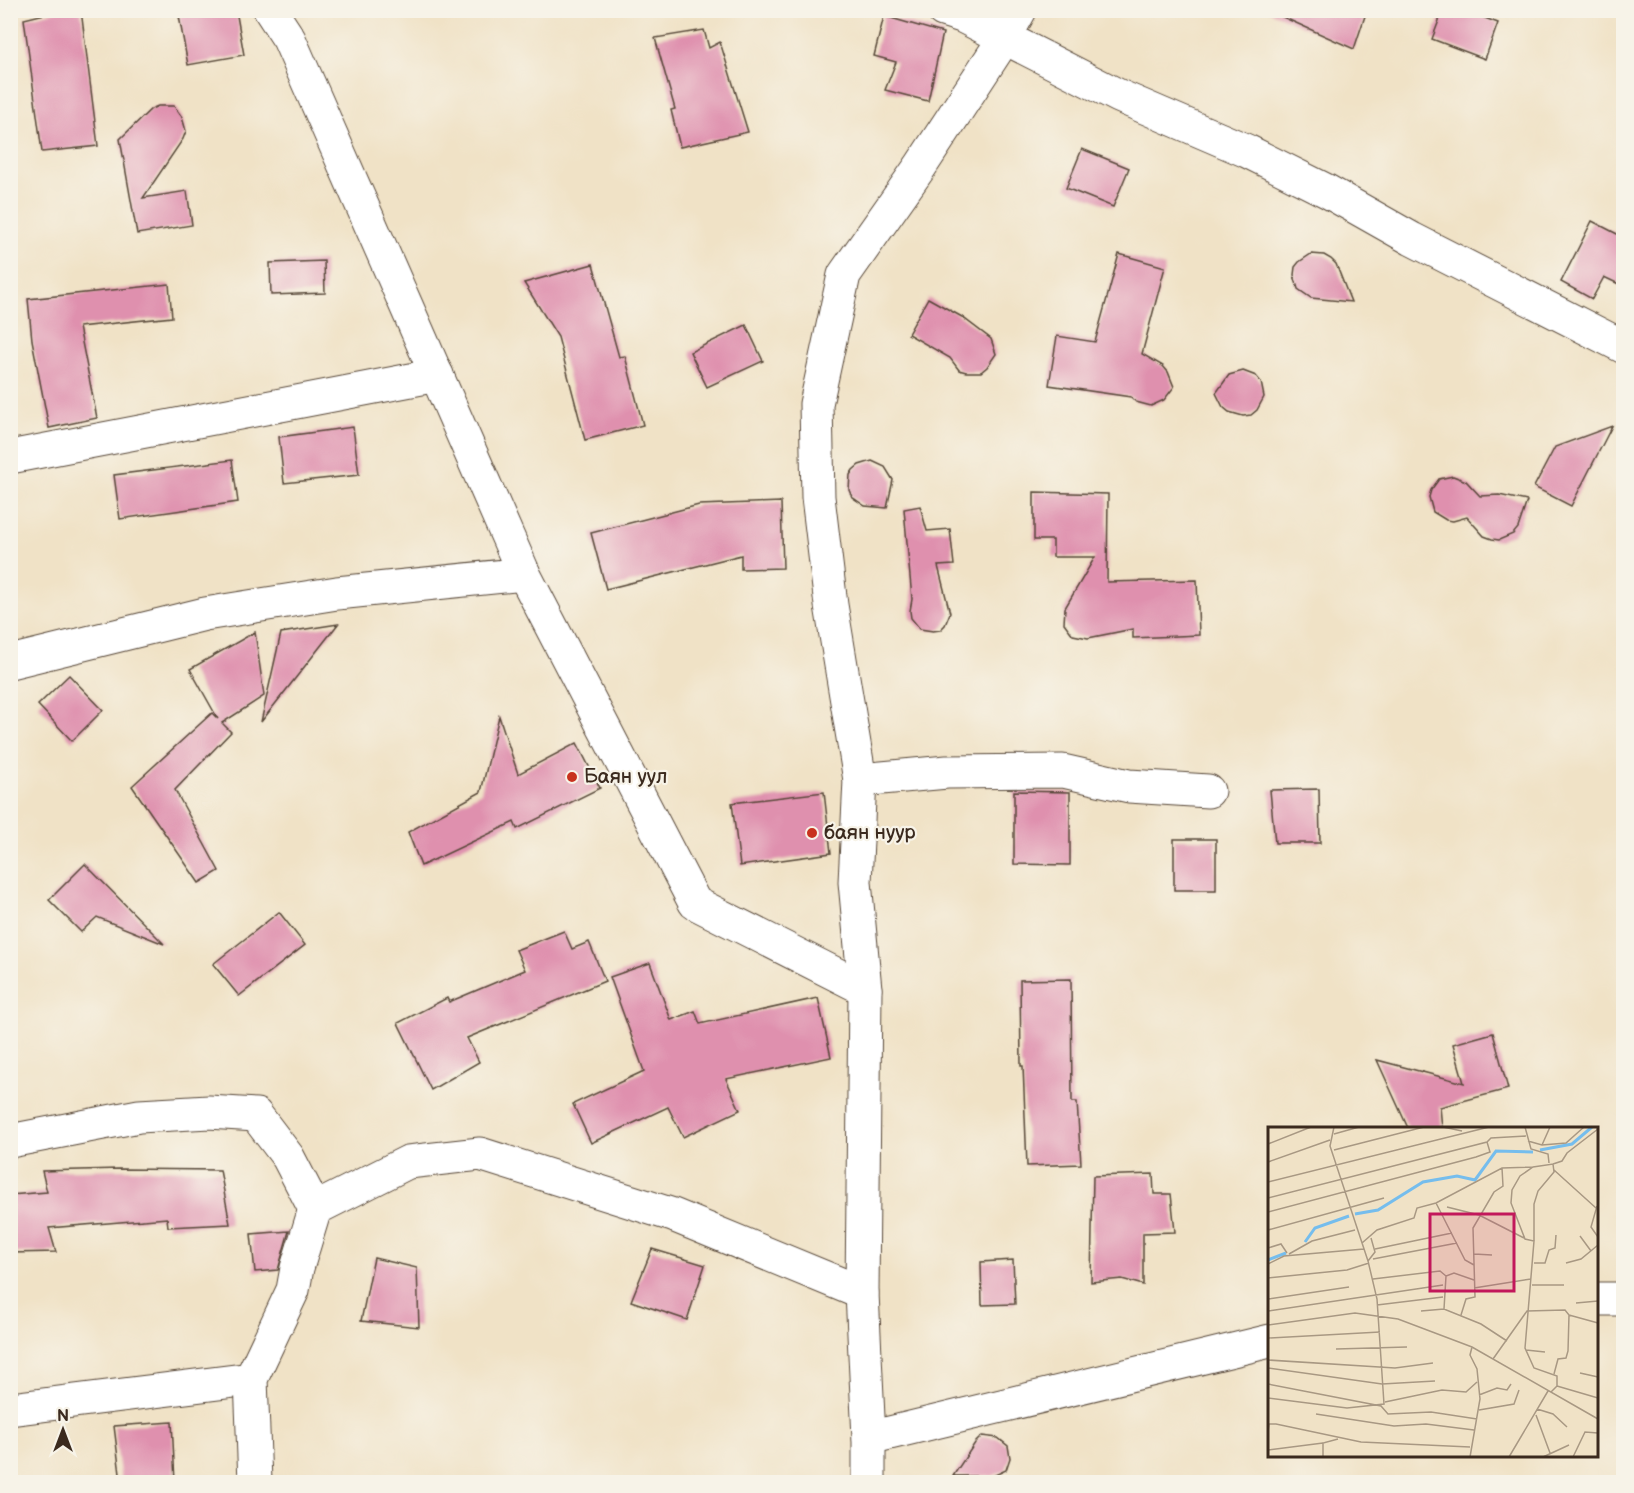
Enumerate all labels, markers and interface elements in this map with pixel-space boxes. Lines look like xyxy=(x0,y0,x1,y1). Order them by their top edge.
place label: Баян уул xyxy=(584,765,667,789)
marker: Баян уул xyxy=(565,770,579,784)
place label: баян нуур xyxy=(824,821,916,845)
marker: баян нуур xyxy=(805,826,819,840)
inset map xyxy=(1268,1127,1598,1457)
north arrow xyxy=(33,1400,93,1460)
text: N xyxy=(57,1407,69,1426)

